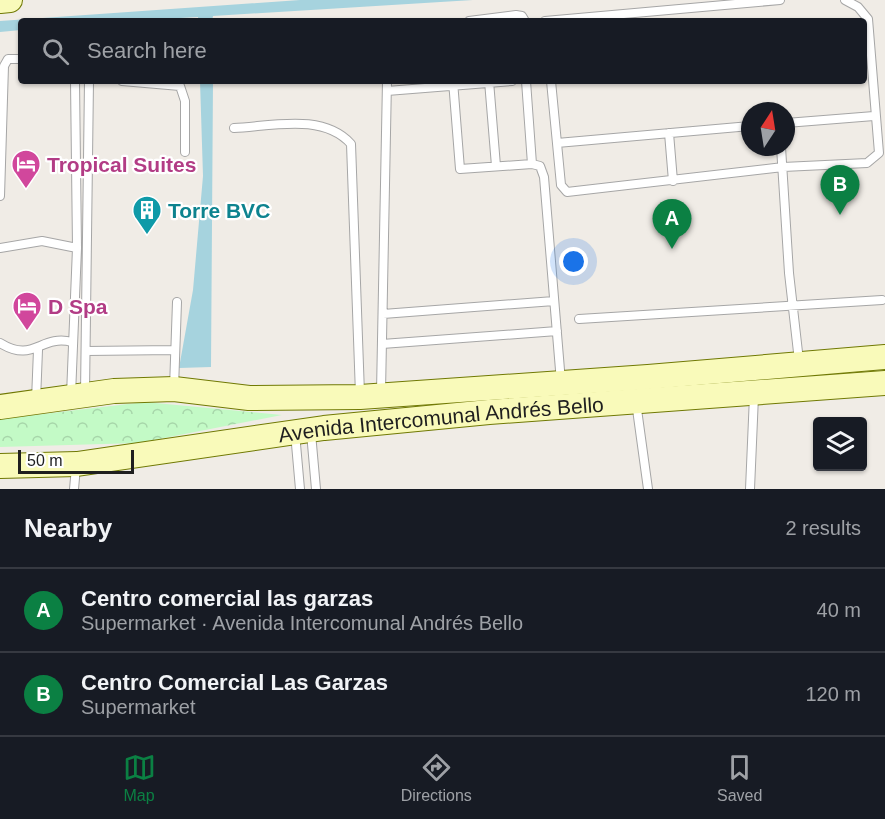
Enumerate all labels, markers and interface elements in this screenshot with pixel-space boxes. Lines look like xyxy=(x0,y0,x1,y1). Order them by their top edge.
search box xyxy=(18,18,867,84)
icon: search xyxy=(39,35,72,68)
text: Search here xyxy=(87,38,207,63)
north arrow xyxy=(741,102,795,156)
hotel icon: Tropical Suites xyxy=(10,148,42,190)
place label: Tropical Suites xyxy=(47,153,196,176)
pin: B xyxy=(820,166,860,215)
building icon: Torre BVC xyxy=(131,194,163,236)
place label: Torre BVC xyxy=(168,199,270,222)
pin: A xyxy=(652,200,692,249)
your location xyxy=(559,247,588,276)
hotel icon: D Spa xyxy=(11,290,43,332)
place label: D Spa xyxy=(48,295,108,318)
street label: Avenida Intercomunal Andrés Bello xyxy=(277,392,604,446)
map controls xyxy=(813,417,867,471)
button: layers xyxy=(813,417,867,471)
scale bar xyxy=(18,447,134,474)
text: 50 m xyxy=(27,452,63,469)
text: Nearby xyxy=(24,513,112,543)
text: 2 results xyxy=(785,517,861,539)
text: Centro comercial las garzas xyxy=(81,586,373,611)
text: A xyxy=(36,599,51,621)
text: 40 m xyxy=(817,599,861,621)
text: Supermarket · Avenida Intercomunal Andrés Bello xyxy=(81,612,523,634)
text: Centro Comercial Las Garzas xyxy=(81,670,388,695)
text: B xyxy=(36,683,51,705)
text: 120 m xyxy=(805,683,861,705)
text: Supermarket xyxy=(81,696,196,718)
tab: Map xyxy=(123,751,156,805)
tab: Directions xyxy=(401,751,472,805)
tab: Saved xyxy=(717,751,762,805)

